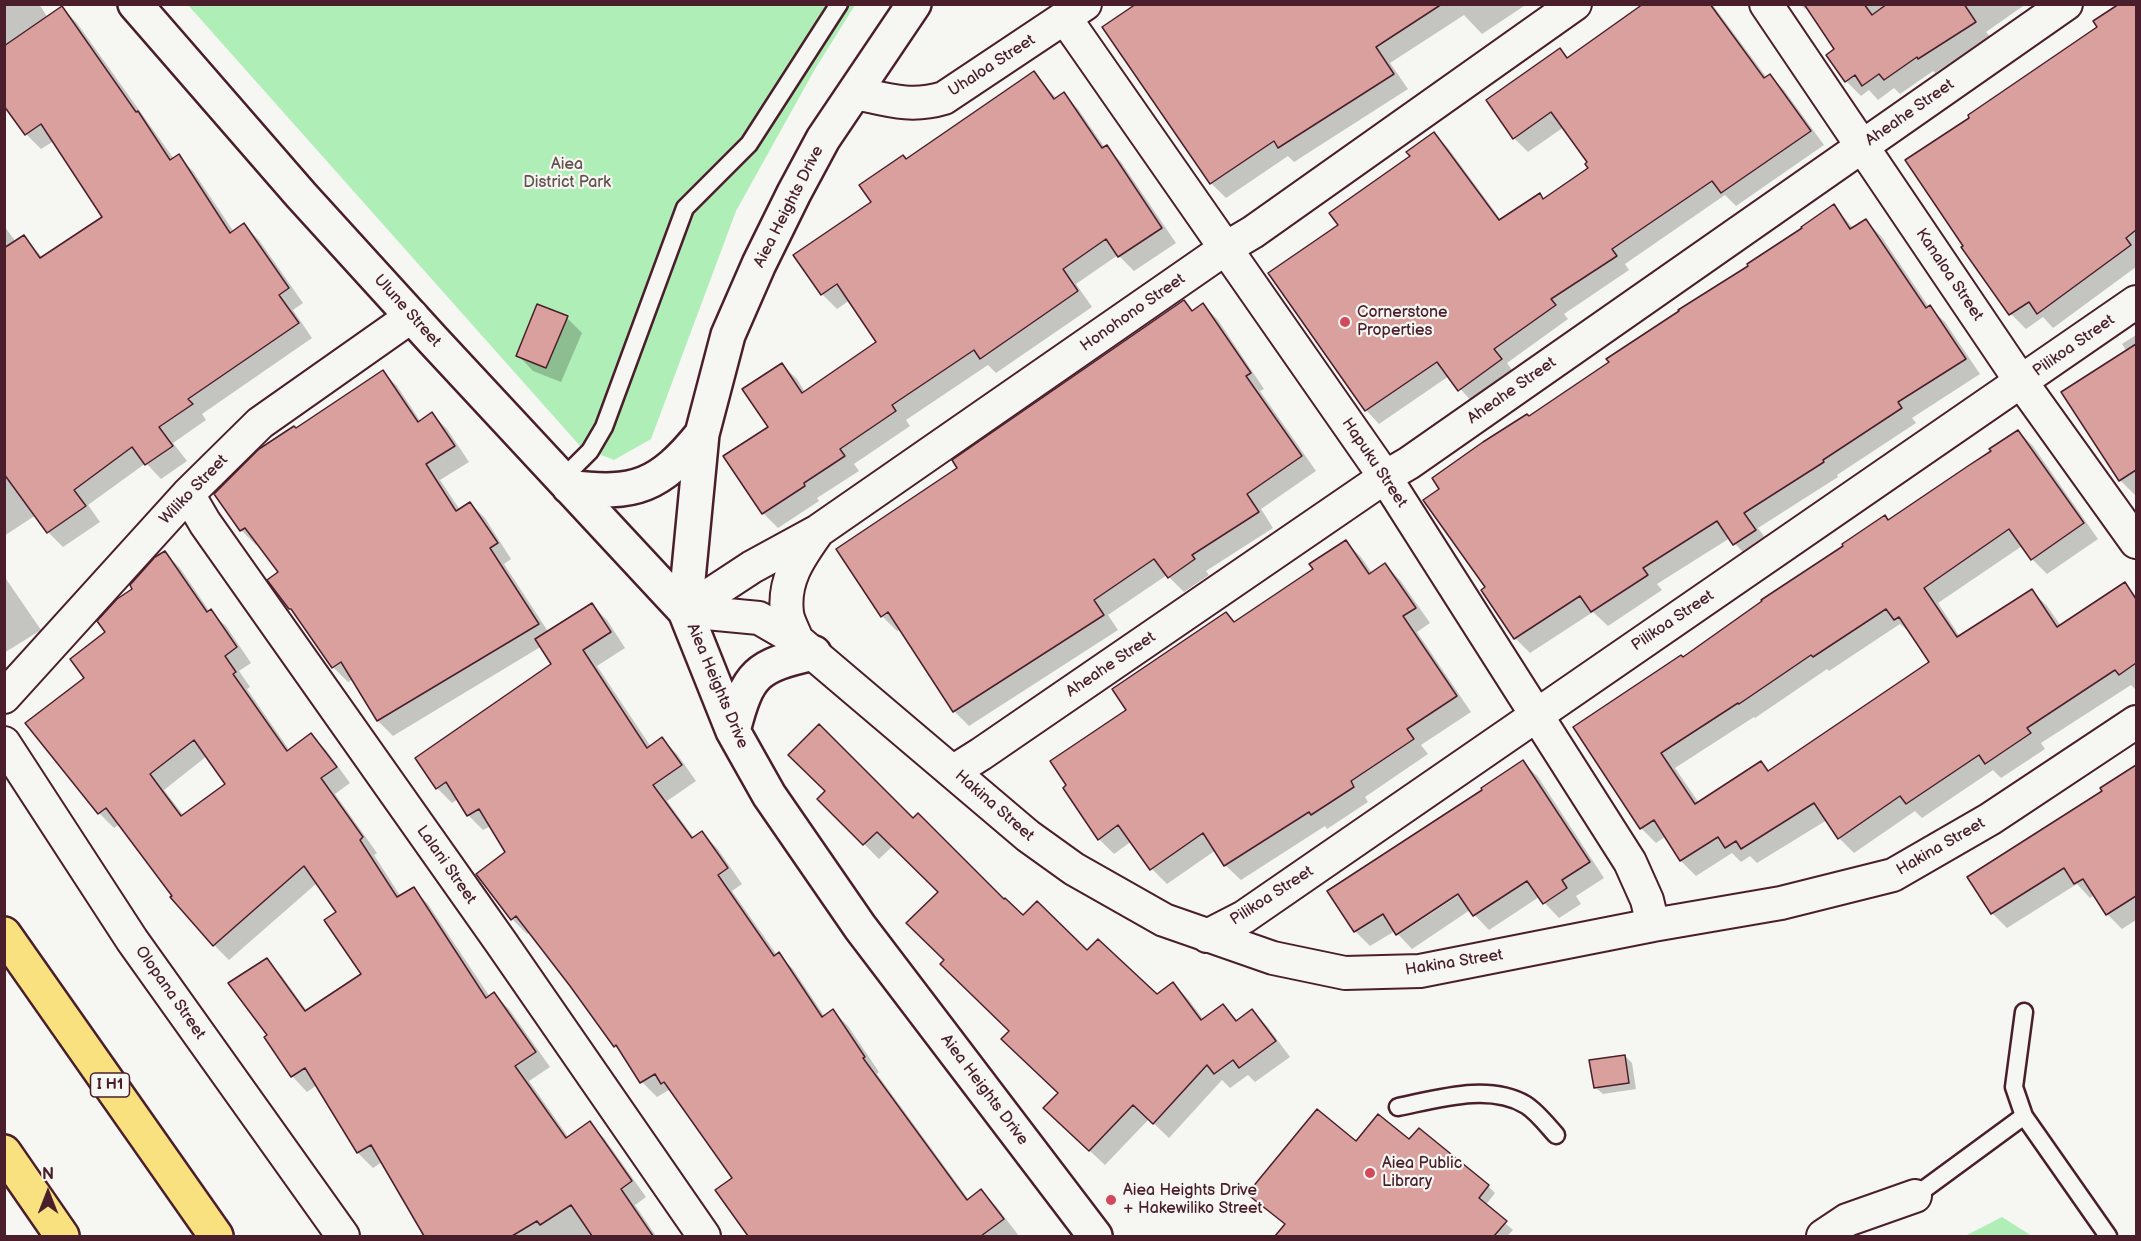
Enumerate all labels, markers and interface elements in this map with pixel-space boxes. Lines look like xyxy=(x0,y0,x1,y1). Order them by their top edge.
street label: Uhaloa Street xyxy=(945,31,1039,101)
street label: Aheahe Street xyxy=(1862,75,1958,151)
street label: Aiea Heights Drive xyxy=(750,143,828,271)
park label: Aiea District Park xyxy=(523,155,611,193)
street label: Kanaloa Street xyxy=(1911,225,1987,325)
street label: Honohono Street xyxy=(1077,270,1189,356)
street label: Ulune Street xyxy=(369,271,445,351)
place label: Cornerstone Properties xyxy=(1357,303,1447,341)
street label: Pilikoa Street xyxy=(2030,311,2118,381)
marker: Cornerstone Properties xyxy=(1338,315,1352,329)
street label: Aheahe Street xyxy=(1464,353,1560,429)
street label: Hapuku Street xyxy=(1337,415,1411,511)
street label: Wiliko Street xyxy=(156,451,232,529)
street label: Pilikoa Street xyxy=(1628,586,1718,656)
street label: Aiea Heights Drive xyxy=(682,621,752,751)
street label: Aheahe Street xyxy=(1063,628,1159,702)
street label: Hakina Street xyxy=(950,766,1038,846)
street label: Hakina Street xyxy=(1893,814,1989,880)
street label: Lalani Street xyxy=(412,822,480,908)
street label: Pilikoa Street xyxy=(1227,862,1317,930)
street label: Olopana Street xyxy=(131,943,209,1043)
street label: Hakina Street xyxy=(1404,946,1504,980)
street label: Aiea Heights Drive xyxy=(936,1031,1032,1149)
road number: I H1 xyxy=(90,1073,130,1097)
place label: Aiea Public Library xyxy=(1382,1154,1462,1192)
north arrow xyxy=(18,1163,78,1223)
text: N xyxy=(42,1165,54,1184)
marker: Aiea Public Library xyxy=(1363,1166,1377,1180)
place label: Aiea Heights Drive + Hakewiliko Street xyxy=(1123,1181,1262,1219)
marker: Aiea Heights Drive + Hakewiliko Street xyxy=(1104,1193,1118,1207)

